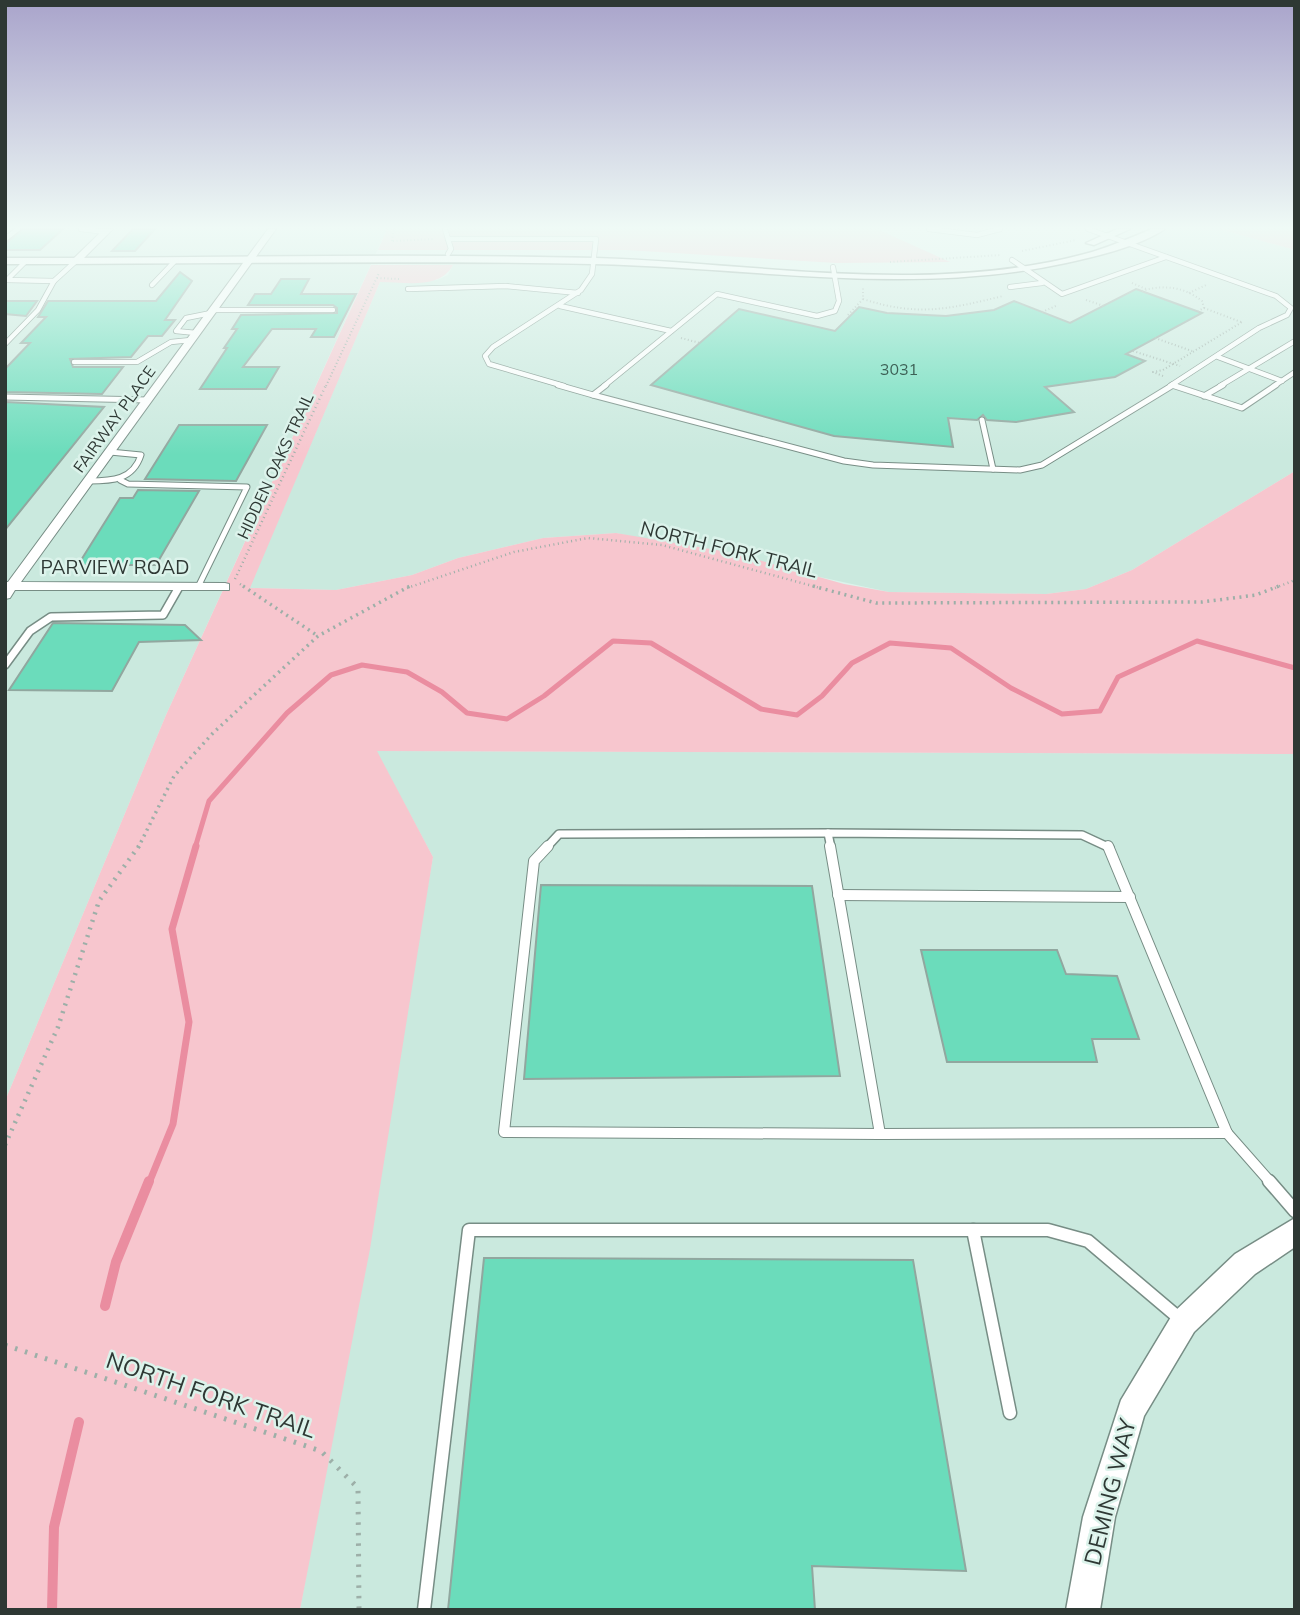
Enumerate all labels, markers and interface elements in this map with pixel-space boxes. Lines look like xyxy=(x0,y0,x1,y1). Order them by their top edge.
house number: 3031 xyxy=(880,359,918,379)
street label: FAIRWAY PLACE xyxy=(69,362,159,476)
street label: HIDDEN OAKS TRAIL xyxy=(232,390,318,542)
street label: NORTH FORK TRAIL xyxy=(638,515,821,583)
street label: PARVIEW ROAD xyxy=(41,555,189,579)
street label: NORTH FORK TRAIL xyxy=(103,1345,320,1444)
street label: DEMING WAY xyxy=(1077,1415,1142,1568)

